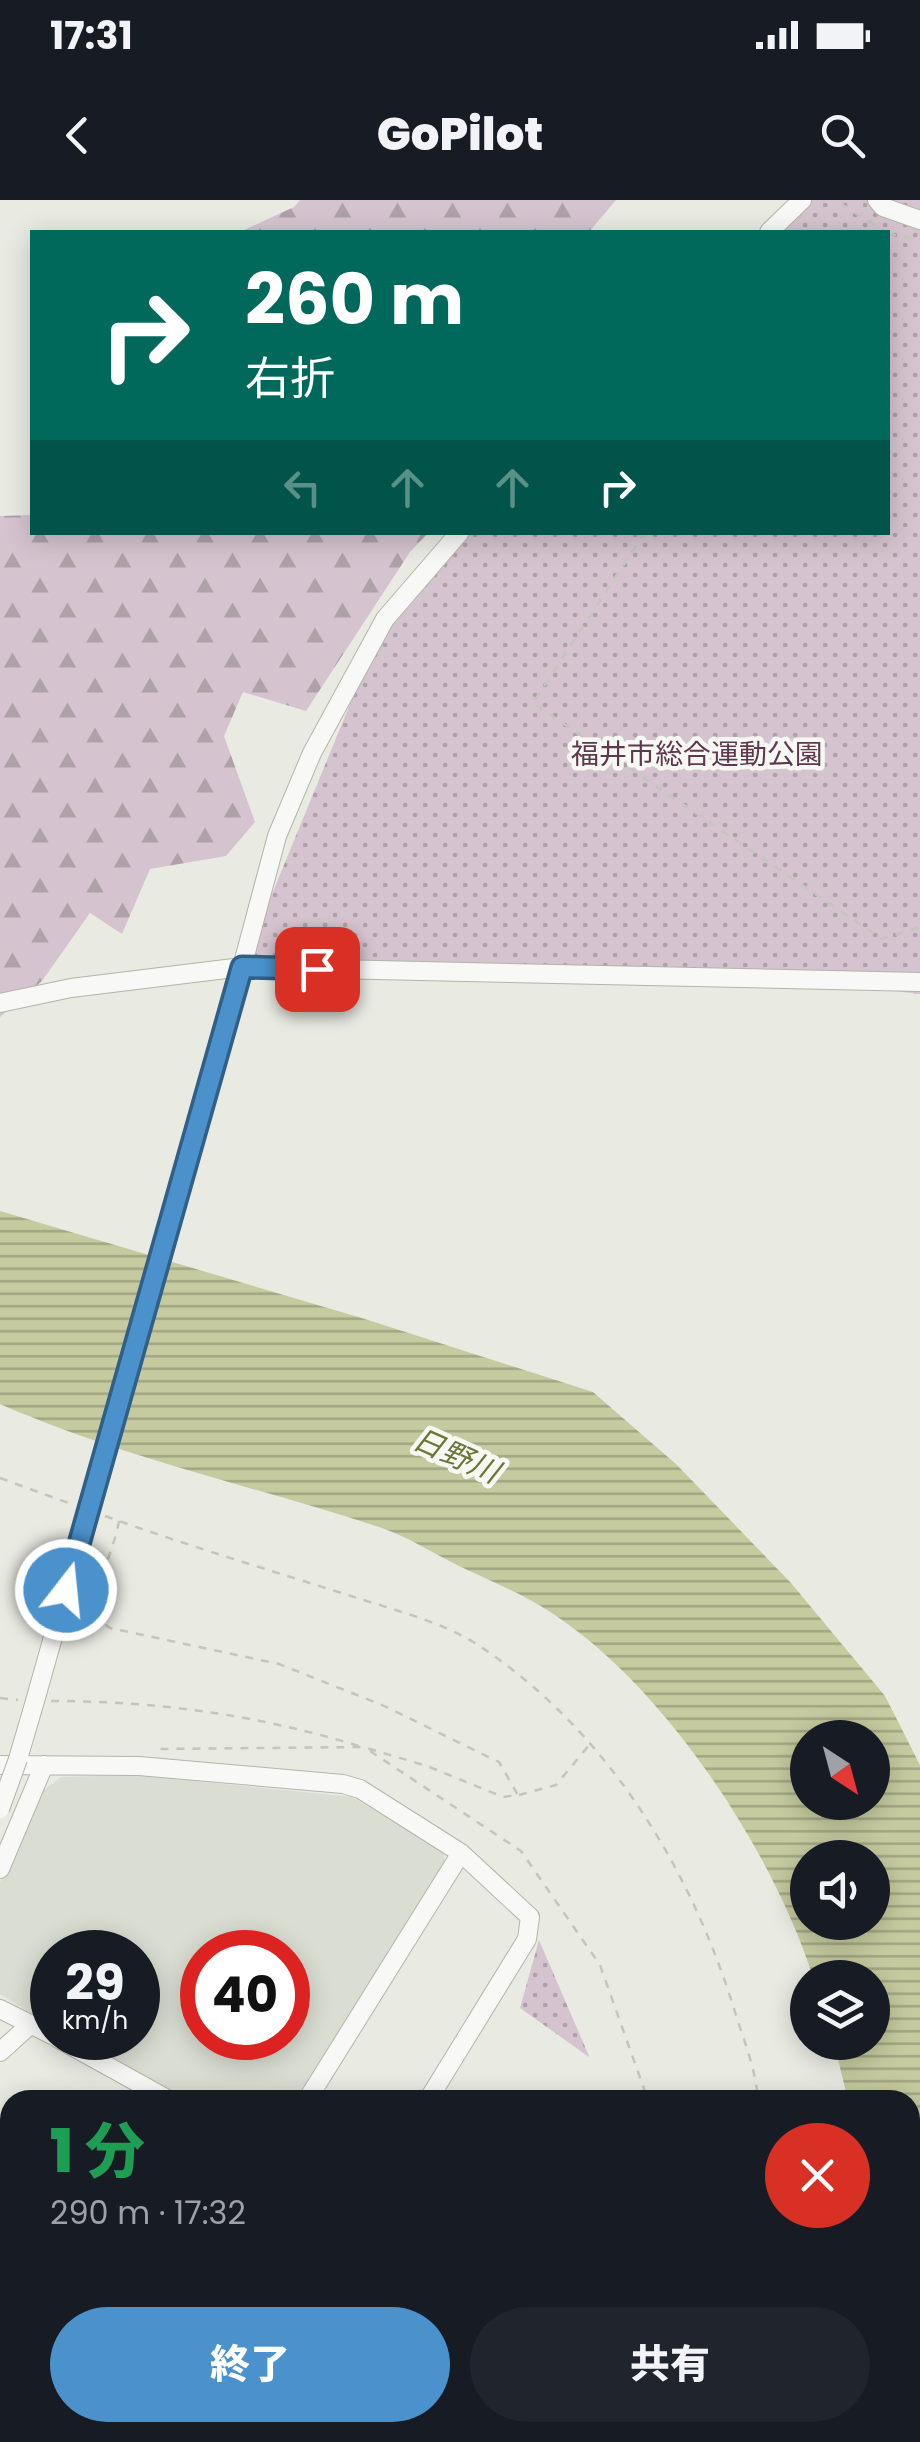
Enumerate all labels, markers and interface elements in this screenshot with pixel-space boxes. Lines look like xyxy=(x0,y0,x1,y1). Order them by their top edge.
text: 17:31 xyxy=(50,9,133,62)
text: GoPilot xyxy=(377,103,543,166)
icon: back xyxy=(50,108,105,163)
icon: search xyxy=(815,108,870,163)
text: 260 m xyxy=(245,250,464,349)
icon: right xyxy=(80,270,210,400)
text: 右折 xyxy=(245,347,335,410)
icon: left xyxy=(275,460,330,515)
icon: ahead xyxy=(380,460,435,515)
icon: ahead xyxy=(485,460,540,515)
icon: right xyxy=(590,460,645,515)
park label: 福井市総合運動公園 xyxy=(571,735,823,774)
pin xyxy=(275,927,360,1012)
icon: arrive xyxy=(290,942,345,997)
water label: 日野川 xyxy=(406,1418,509,1495)
position arrow xyxy=(14,1538,118,1642)
north arrow xyxy=(790,1720,890,1820)
map controls xyxy=(790,1720,890,2060)
button: sound xyxy=(790,1840,890,1940)
speed limit sign: 40 xyxy=(180,1930,310,2060)
text: 29 xyxy=(65,1947,125,2018)
button: layers xyxy=(790,1960,890,2060)
text: km/h xyxy=(62,2003,128,2038)
text: 1 分 xyxy=(50,2109,145,2193)
button: close xyxy=(765,2123,870,2228)
text: 290 m · 17:32 xyxy=(50,2190,246,2235)
button: 終了 xyxy=(50,2307,450,2422)
button: 共有 xyxy=(470,2307,870,2422)

